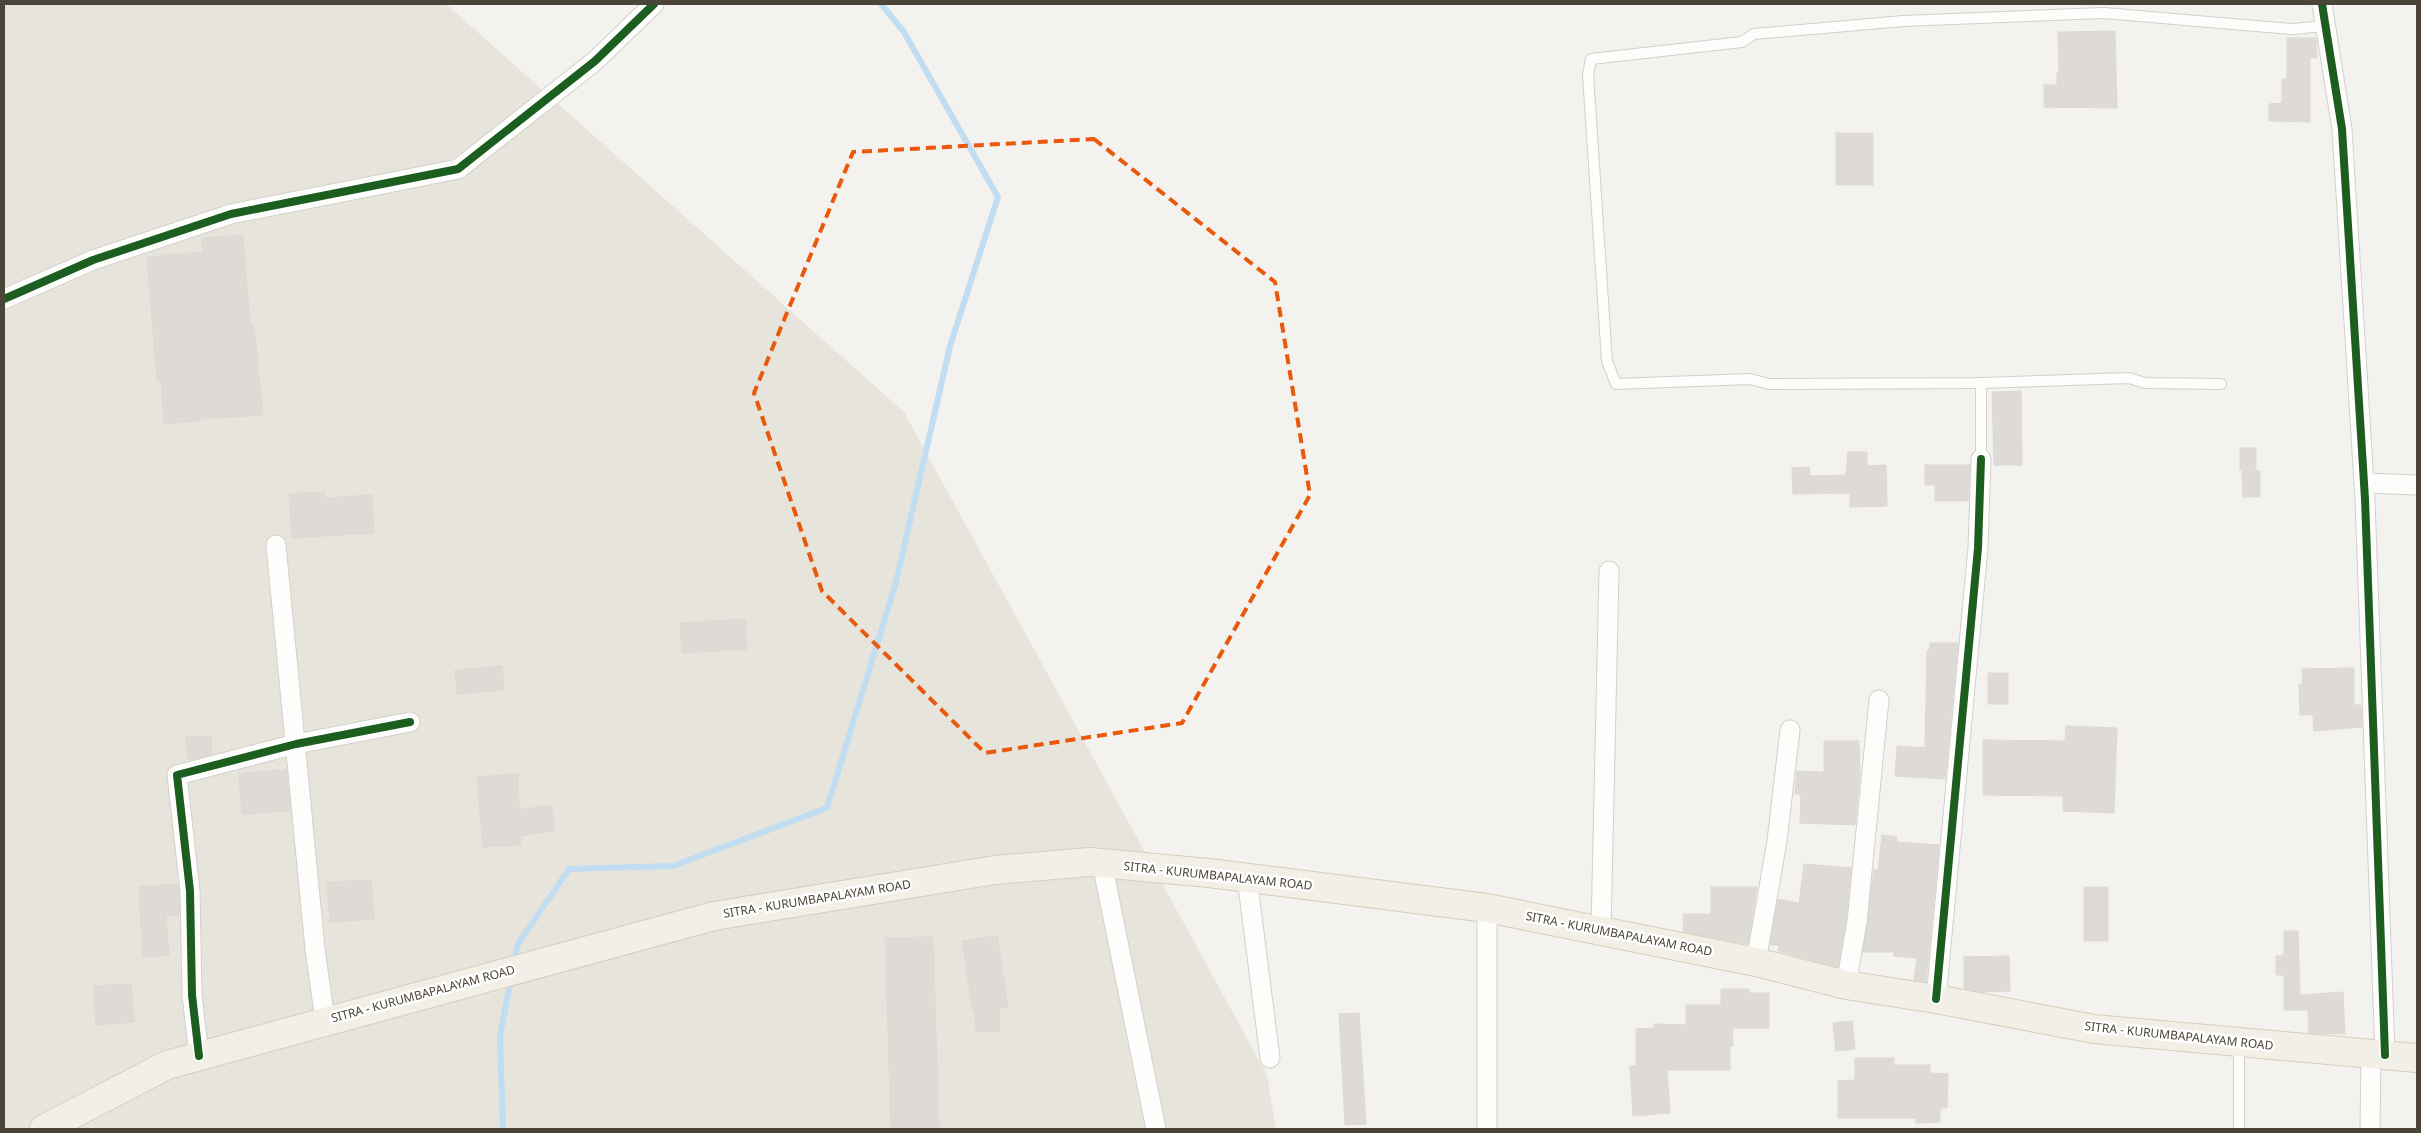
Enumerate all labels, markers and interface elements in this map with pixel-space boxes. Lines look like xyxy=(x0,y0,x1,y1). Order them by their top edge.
street label: SITRA - KURUMBAPALAYAM ROAD xyxy=(1123,857,1314,894)
street label: SITRA - KURUMBAPALAYAM ROAD xyxy=(722,875,912,922)
street label: SITRA - KURUMBAPALAYAM ROAD xyxy=(1524,907,1714,960)
street label: SITRA - KURUMBAPALAYAM ROAD xyxy=(329,961,517,1026)
street label: SITRA - KURUMBAPALAYAM ROAD xyxy=(2084,1017,2275,1054)

